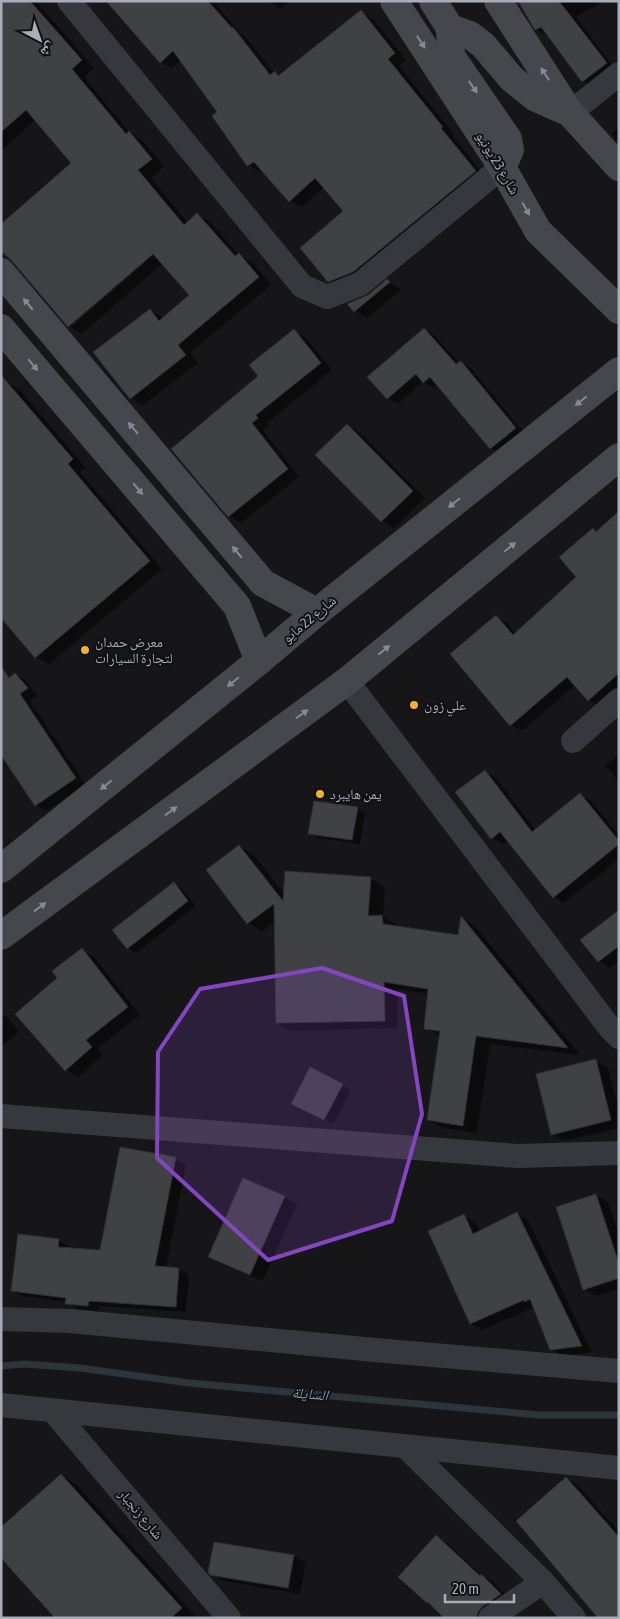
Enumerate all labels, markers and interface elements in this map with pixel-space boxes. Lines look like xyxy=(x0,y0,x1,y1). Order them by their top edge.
north arrow xyxy=(15,15,65,65)
one-way arrow xyxy=(416,36,426,49)
text: ش xyxy=(37,38,59,61)
one-way arrow xyxy=(540,68,550,81)
one-way arrow xyxy=(468,80,478,94)
street label: شارع 23 يونيو xyxy=(471,129,523,198)
one-way arrow xyxy=(522,202,530,217)
one-way arrow xyxy=(23,297,34,310)
one-way arrow xyxy=(27,359,38,372)
one-way arrow xyxy=(575,396,588,407)
one-way arrow xyxy=(127,422,138,435)
one-way arrow xyxy=(132,483,144,495)
one-way arrow xyxy=(448,497,461,508)
one-way arrow xyxy=(504,542,516,553)
one-way arrow xyxy=(232,546,243,559)
street label: شارع 22 مايو xyxy=(279,592,340,648)
place label: معرض حمدان لتجارة السيارات xyxy=(95,634,173,667)
marker: معرض حمدان لتجارة السيارات xyxy=(79,644,91,656)
one-way arrow xyxy=(378,645,391,656)
one-way arrow xyxy=(226,677,239,688)
place label: علي زون xyxy=(424,697,466,717)
marker: علي زون xyxy=(408,699,420,711)
one-way arrow xyxy=(295,709,309,719)
one-way arrow xyxy=(100,779,113,790)
place label: يمن هايبرد xyxy=(330,786,382,803)
marker: يمن هايبرد xyxy=(314,788,326,800)
one-way arrow xyxy=(164,805,177,816)
one-way arrow xyxy=(34,902,47,912)
water label: السايلة xyxy=(291,1383,330,1404)
street label: شارع زنجبار xyxy=(113,1485,166,1543)
scale bar xyxy=(445,1572,514,1604)
text: 20 m xyxy=(452,1580,479,1597)

